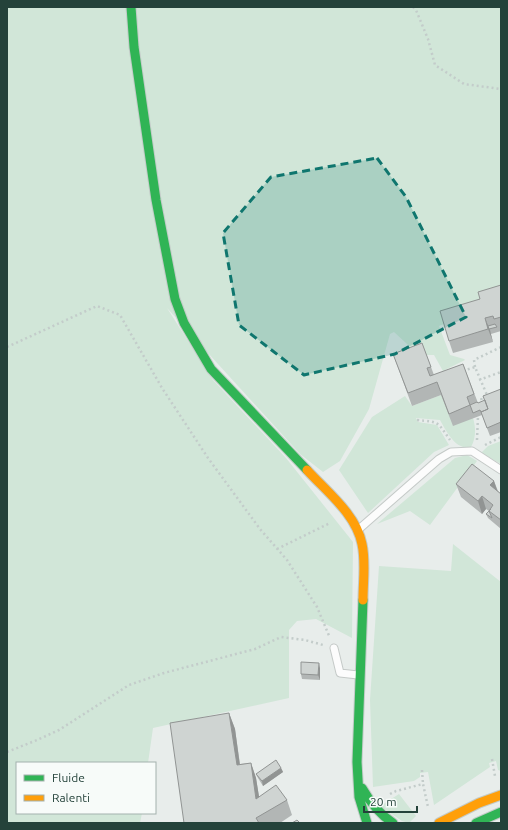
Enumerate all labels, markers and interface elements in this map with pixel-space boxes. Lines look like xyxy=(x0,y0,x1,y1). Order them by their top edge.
legend xyxy=(16,762,156,814)
text: Fluide xyxy=(52,771,85,784)
scale bar xyxy=(364,788,417,814)
text: Ralenti xyxy=(52,791,90,804)
text: 20 m xyxy=(370,795,397,808)

